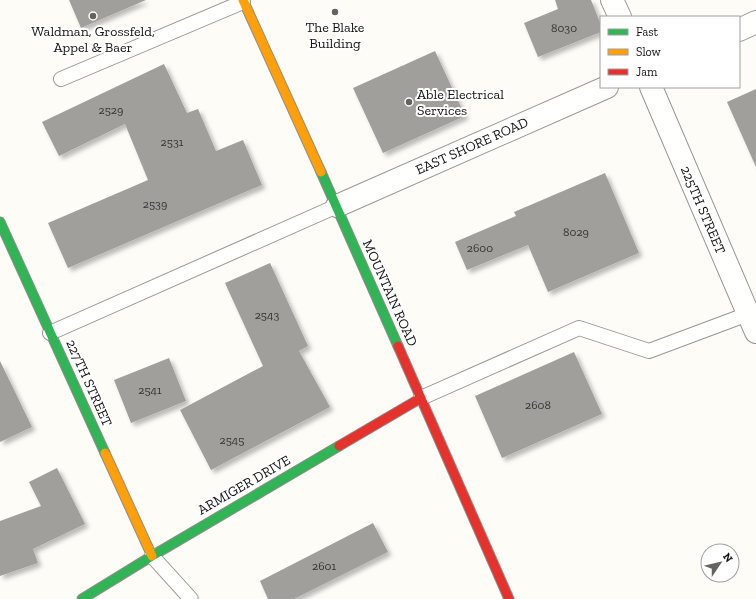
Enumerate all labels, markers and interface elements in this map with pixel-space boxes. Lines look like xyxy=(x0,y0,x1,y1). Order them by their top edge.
marker: The Blake Building xyxy=(330,7,340,17)
marker: Waldman, Grossfeld, Appel & Baer xyxy=(88,11,98,21)
legend xyxy=(600,16,740,88)
place label: The Blake Building xyxy=(306,19,365,52)
house number: 8030 xyxy=(551,21,577,35)
place label: Waldman, Grossfeld, Appel & Baer xyxy=(31,23,155,56)
text: Fast xyxy=(636,25,659,39)
text: Slow xyxy=(636,45,662,59)
text: Jam xyxy=(636,65,658,79)
place label: Able Electrical Services xyxy=(417,86,504,119)
marker: Able Electrical Services xyxy=(404,97,414,107)
house number: 2529 xyxy=(99,103,123,117)
street label: EAST SHORE ROAD xyxy=(413,113,531,178)
house number: 2531 xyxy=(161,135,184,149)
street label: 225TH STREET xyxy=(677,163,729,257)
house number: 2539 xyxy=(143,197,167,211)
house number: 8029 xyxy=(563,225,589,239)
street label: MOUNTAIN ROAD xyxy=(359,237,421,349)
house number: 2600 xyxy=(467,241,493,255)
house number: 2543 xyxy=(255,308,279,322)
street label: 227TH STREET xyxy=(62,337,116,429)
house number: 2541 xyxy=(138,383,162,397)
house number: 2608 xyxy=(525,398,551,412)
house number: 2545 xyxy=(220,433,244,447)
street label: ARMIGER DRIVE xyxy=(195,452,293,518)
north arrow xyxy=(700,543,740,583)
text: N xyxy=(720,550,736,565)
house number: 2601 xyxy=(312,559,336,573)

